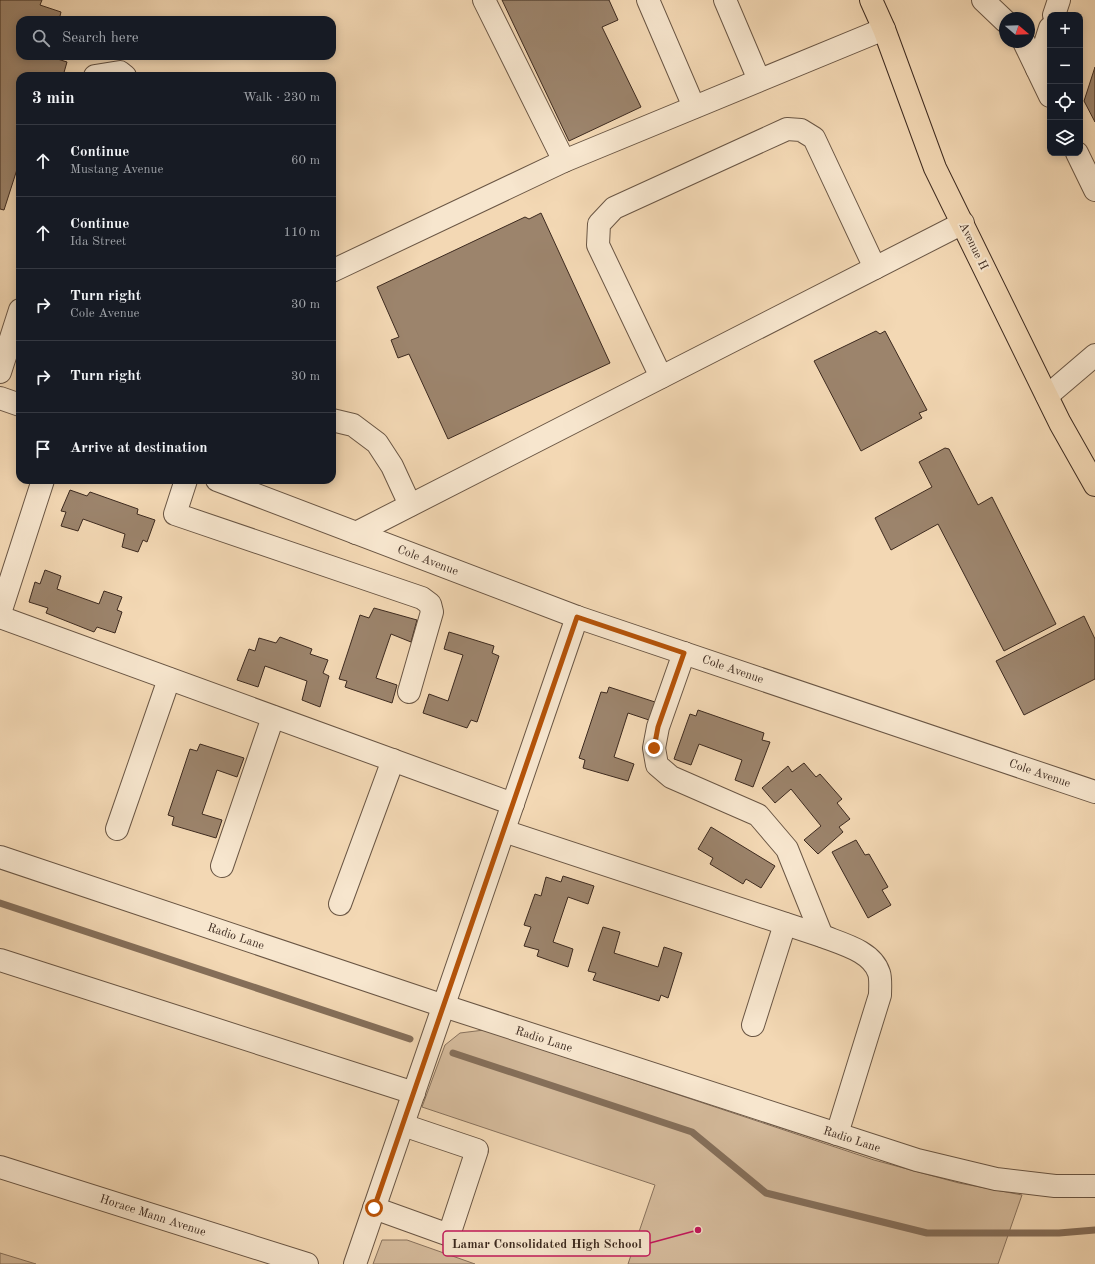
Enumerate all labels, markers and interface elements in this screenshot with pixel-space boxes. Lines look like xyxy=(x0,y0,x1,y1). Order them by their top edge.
north arrow xyxy=(999,12,1035,48)
map controls xyxy=(1047,12,1083,156)
button: + xyxy=(1047,12,1083,48)
search box xyxy=(16,16,336,60)
icon: search xyxy=(30,27,52,49)
text: Search here xyxy=(62,31,139,46)
button: − xyxy=(1047,48,1083,84)
button: locate xyxy=(1047,84,1083,120)
text: 3 min xyxy=(32,90,75,107)
text: Walk · 230 m xyxy=(243,91,320,104)
button: layers xyxy=(1047,120,1083,156)
text: Continue xyxy=(70,145,129,160)
icon: ahead xyxy=(32,150,54,172)
text: 60 m xyxy=(291,154,320,167)
text: Mustang Avenue xyxy=(70,163,163,176)
text: Continue xyxy=(70,217,129,232)
street label: Avenue H xyxy=(957,221,990,272)
icon: ahead xyxy=(32,222,54,244)
text: 110 m xyxy=(283,226,320,239)
text: Ida Street xyxy=(70,235,126,248)
text: Turn right xyxy=(70,289,141,304)
icon: right xyxy=(32,294,54,316)
text: 30 m xyxy=(291,298,320,311)
text: Cole Avenue xyxy=(70,307,140,320)
icon: right xyxy=(32,366,54,388)
text: Turn right xyxy=(70,369,141,384)
text: 30 m xyxy=(291,370,320,383)
icon: arrive xyxy=(32,438,54,460)
text: Arrive at destination xyxy=(70,441,208,456)
street label: Cole Avenue xyxy=(396,544,460,578)
street label: Cole Avenue xyxy=(700,654,765,686)
route end xyxy=(645,739,663,757)
street label: Cole Avenue xyxy=(1007,758,1072,790)
street label: Radio Lane xyxy=(206,922,266,952)
street label: Radio Lane xyxy=(514,1025,574,1055)
street label: Radio Lane xyxy=(822,1125,882,1155)
street label: Horace Mann Avenue xyxy=(98,1193,208,1239)
route start xyxy=(365,1199,383,1217)
callout: Lamar Consolidated High School xyxy=(443,1231,650,1256)
text: Lamar Consolidated High School xyxy=(452,1238,642,1251)

